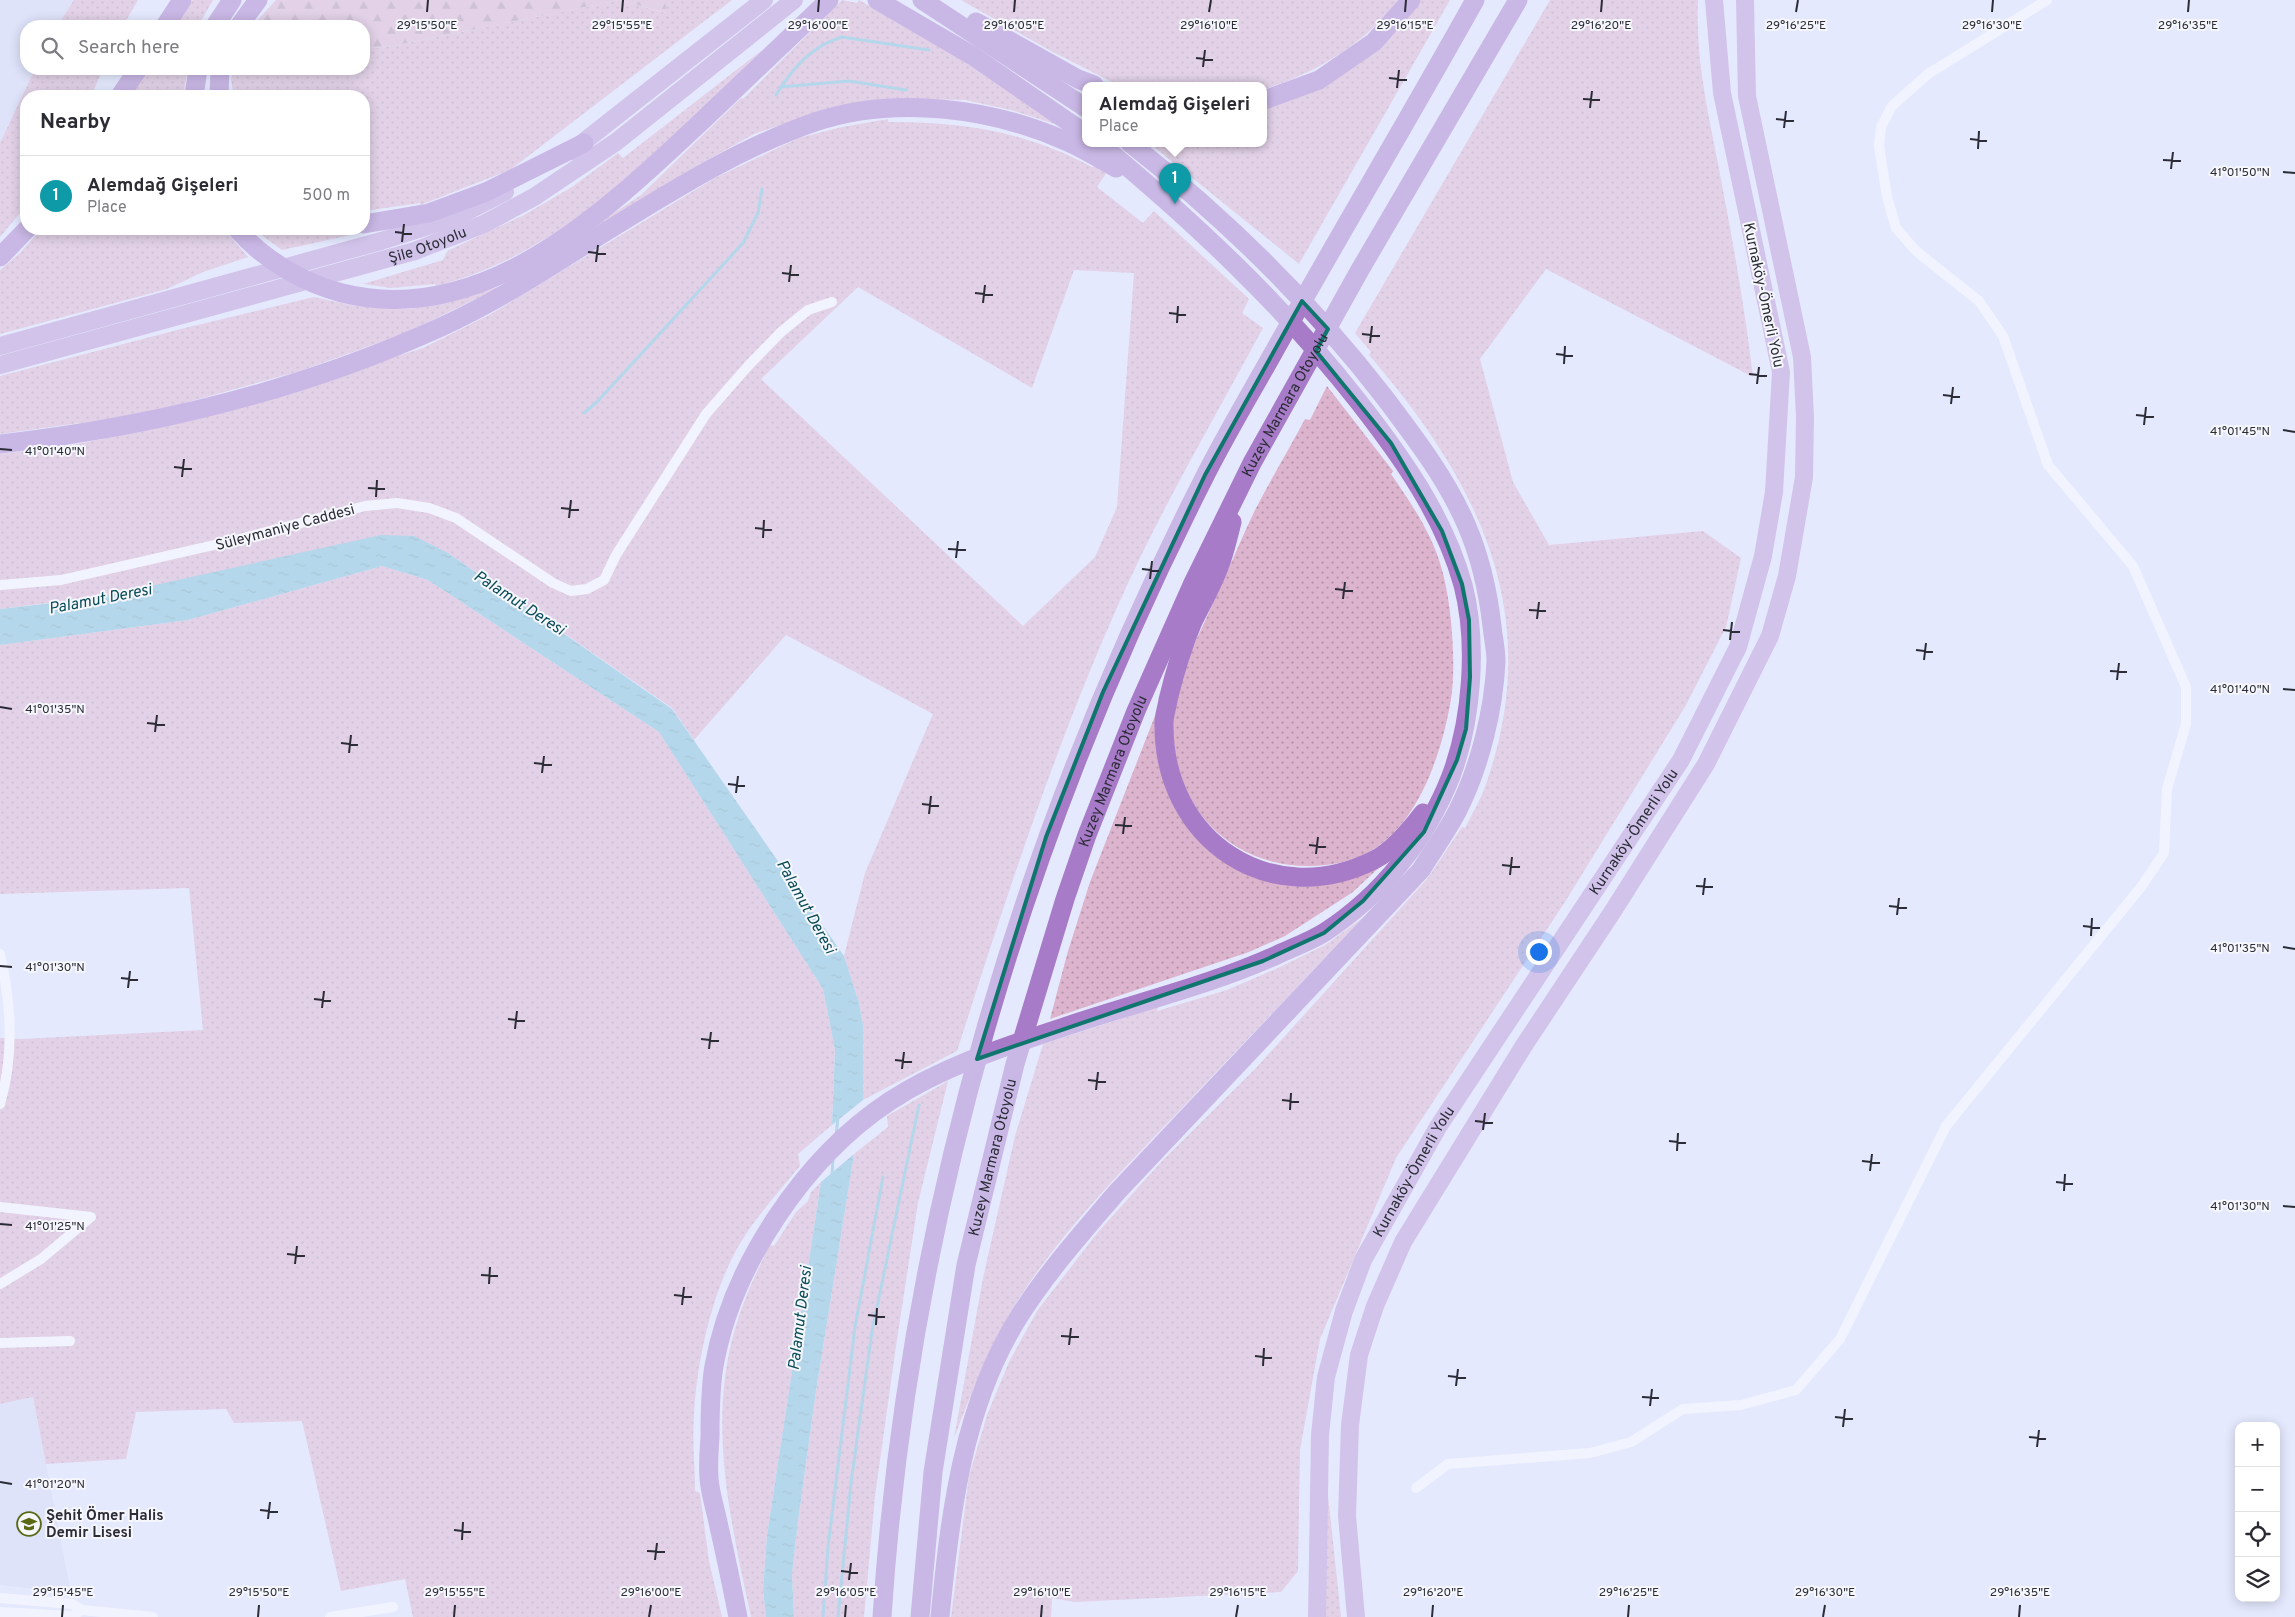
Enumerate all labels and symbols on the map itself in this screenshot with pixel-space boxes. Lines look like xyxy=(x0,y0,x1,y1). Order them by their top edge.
text: 29°15'50"E xyxy=(396,18,458,34)
text: 29°15'55"E xyxy=(592,18,652,34)
text: 29°16'00"E xyxy=(788,18,848,34)
text: 29°16'05"E xyxy=(984,18,1044,34)
text: 29°16'10"E xyxy=(1180,18,1238,34)
text: 29°16'15"E xyxy=(1376,18,1434,34)
text: 29°16'20"E xyxy=(1571,18,1631,34)
text: 29°16'25"E xyxy=(1766,18,1826,34)
text: 29°16'30"E xyxy=(1962,18,2022,34)
text: 29°16'35"E xyxy=(2158,18,2218,34)
pin: 1 xyxy=(1159,163,1191,204)
text: 41°01'50"N xyxy=(2210,165,2270,181)
street label: Kurnaköy-Ömerli Yolu xyxy=(1738,221,1788,370)
street label: Şile Otoyolu xyxy=(387,224,470,269)
street label: Kuzey Marmara Otoyolu xyxy=(1239,330,1334,481)
text: 41°01'45"N xyxy=(2210,424,2270,440)
text: 41°01'40"N xyxy=(25,444,85,460)
street label: Süleymaniye Caddesi xyxy=(214,501,357,556)
water label: Palamut Deresi xyxy=(470,567,569,641)
water label: Palamut Deresi xyxy=(47,580,155,620)
text: 41°01'40"N xyxy=(2210,682,2270,698)
street label: Kuzey Marmara Otoyolu xyxy=(1076,693,1153,850)
text: 41°01'35"N xyxy=(25,702,85,718)
street label: Kurnaköy-Ömerli Yolu xyxy=(1586,766,1683,899)
water label: Palamut Deresi xyxy=(771,856,840,958)
your location xyxy=(1526,939,1552,965)
text: 41°01'35"N xyxy=(2210,941,2270,957)
text: 41°01'30"N xyxy=(25,960,85,976)
street label: Kuzey Marmara Otoyolu xyxy=(965,1077,1022,1239)
street label: Kurnaköy-Ömerli Yolu xyxy=(1370,1103,1460,1241)
text: 41°01'30"N xyxy=(2210,1199,2270,1215)
text: 41°01'25"N xyxy=(25,1219,85,1235)
water label: Palamut Deresi xyxy=(785,1264,817,1371)
text: 41°01'20"N xyxy=(25,1477,85,1493)
place label: Şehit Ömer Halis Demir Lisesi xyxy=(46,1505,164,1543)
school or university icon: Şehit Ömer Halis Demir Lisesi xyxy=(16,1511,42,1537)
text: 29°15'45"E xyxy=(33,1585,93,1601)
text: 29°15'50"E xyxy=(228,1585,290,1601)
text: 29°15'55"E xyxy=(425,1585,485,1601)
text: 29°16'00"E xyxy=(621,1585,681,1601)
text: 29°16'05"E xyxy=(816,1585,876,1601)
text: 29°16'10"E xyxy=(1013,1585,1071,1601)
text: 29°16'15"E xyxy=(1209,1585,1267,1601)
text: 29°16'20"E xyxy=(1403,1585,1463,1601)
text: 29°16'25"E xyxy=(1599,1585,1659,1601)
text: 29°16'30"E xyxy=(1795,1585,1855,1601)
text: 29°16'35"E xyxy=(1990,1585,2050,1601)

